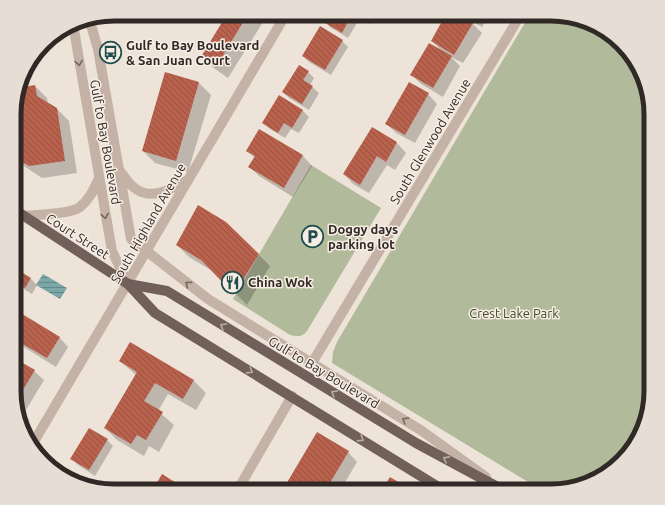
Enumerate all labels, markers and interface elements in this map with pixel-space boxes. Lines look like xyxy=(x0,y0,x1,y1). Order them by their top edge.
place label: Gulf to Bay Boulevard & San Juan Court xyxy=(126,38,259,67)
bus stop icon: Gulf to Bay Boulevard & San Juan Court xyxy=(97,39,123,65)
one-way arrow xyxy=(74,60,83,66)
street label: South Glenwood Avenue xyxy=(387,76,473,206)
street label: Gulf to Bay Boulevard xyxy=(88,78,124,206)
street label: South Highland Avenue xyxy=(108,160,188,286)
street label: Court Street xyxy=(44,210,112,262)
one-way arrow xyxy=(100,213,109,219)
place label: Doggy days parking lot xyxy=(328,222,398,251)
parking icon: Doggy days parking lot xyxy=(300,223,326,249)
restaurant icon: China Wok xyxy=(219,269,245,295)
place label: China Wok xyxy=(248,275,313,289)
one-way arrow xyxy=(186,282,193,289)
park label: Crest Lake Park xyxy=(469,306,559,320)
one-way arrow xyxy=(220,323,227,330)
street label: Gulf to Bay Boulevard xyxy=(266,333,382,411)
one-way arrow xyxy=(246,366,253,373)
one-way arrow xyxy=(331,391,338,398)
one-way arrow xyxy=(402,418,409,425)
one-way arrow xyxy=(357,434,364,442)
one-way arrow xyxy=(443,457,450,464)

